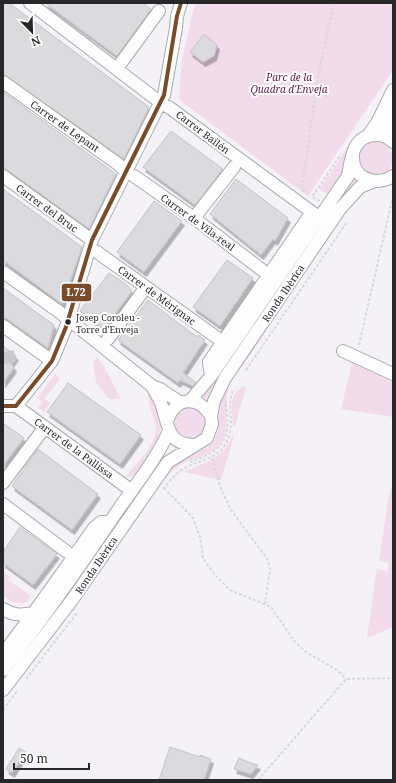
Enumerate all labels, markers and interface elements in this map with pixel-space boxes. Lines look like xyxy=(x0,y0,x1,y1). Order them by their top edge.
north arrow xyxy=(12,12,52,52)
text: N xyxy=(29,33,43,50)
park label: Parc de la Quadra d'Enveja xyxy=(250,70,328,96)
street label: Carrer de Lepant xyxy=(28,97,103,155)
street label: Carrer Bailén xyxy=(173,107,233,157)
street label: Carrer del Bruc xyxy=(13,181,81,235)
street label: Carrer de Vila-real xyxy=(158,190,238,254)
street label: Ronda Ibèrica xyxy=(259,261,308,325)
street label: Carrer de Mérignac xyxy=(115,262,199,328)
line badge: L72 xyxy=(61,283,92,302)
text: L72 xyxy=(66,284,86,299)
place label: Josep Coroleu - Torre d'Enveja xyxy=(75,311,140,336)
marker: Josep Coroleu - Torre d'Enveja xyxy=(63,317,73,327)
street label: Carrer de la Pallissa xyxy=(31,414,117,482)
street label: Ronda Ibèrica xyxy=(72,533,121,597)
scale bar xyxy=(14,745,89,771)
text: 50 m xyxy=(20,750,48,767)

